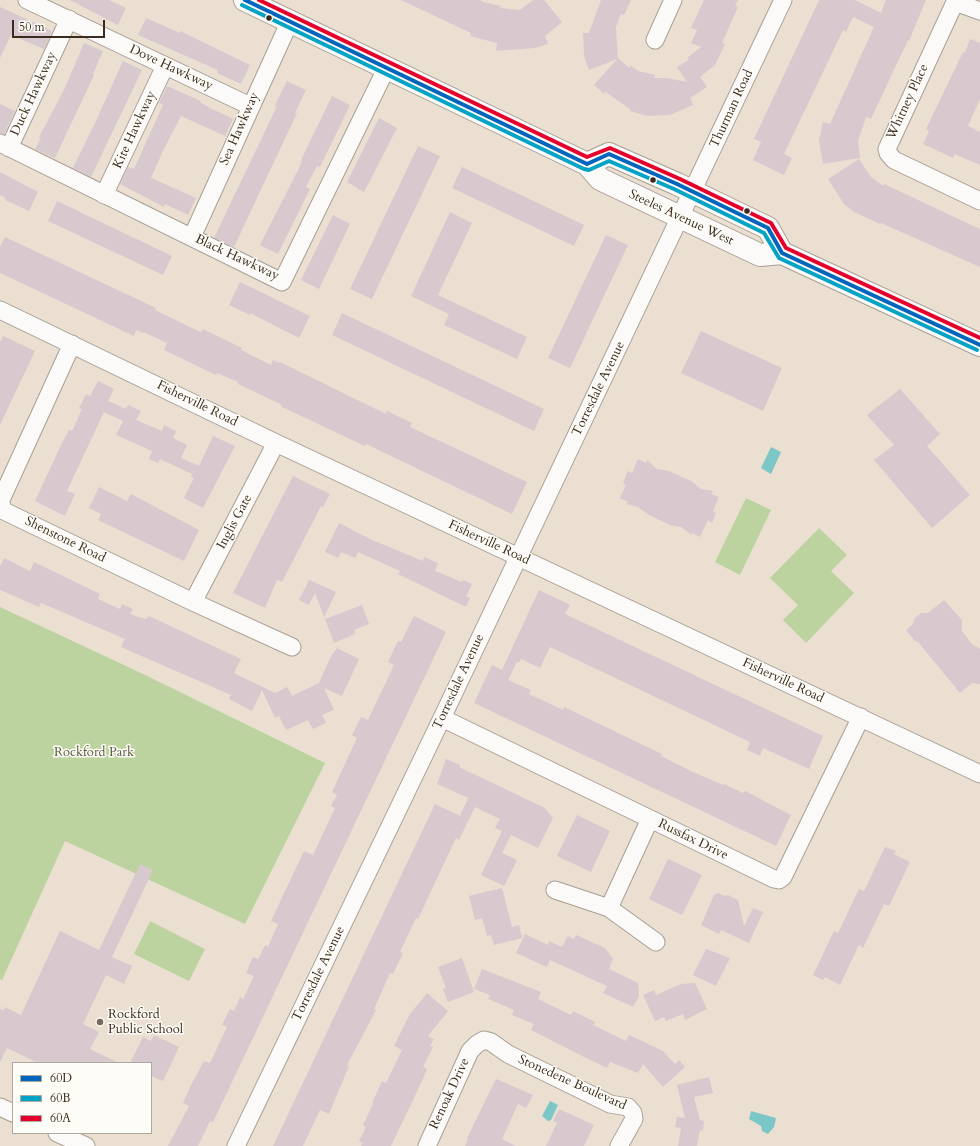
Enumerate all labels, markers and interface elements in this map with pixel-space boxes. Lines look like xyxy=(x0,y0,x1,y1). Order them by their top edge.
scale bar xyxy=(14,12,107,38)
unlabelled marker xyxy=(264,13,274,23)
text: 50 m xyxy=(19,19,45,35)
street label: Dove Hawkway xyxy=(127,42,215,94)
street label: Duck Hawkway xyxy=(8,50,60,138)
street label: Whitney Place xyxy=(884,62,932,142)
street label: Thurman Road xyxy=(707,67,757,151)
street label: Kite Hawkway xyxy=(110,89,160,171)
street label: Sea Hawkway xyxy=(217,90,263,168)
unlabelled marker xyxy=(648,175,658,185)
street label: Steeles Avenue West xyxy=(626,187,736,249)
unlabelled marker xyxy=(742,206,752,216)
street label: Black Hawkway xyxy=(193,232,281,284)
street label: Torresdale Avenue xyxy=(569,339,629,439)
street label: Fisherville Road xyxy=(154,378,240,430)
street label: Inglis Gate xyxy=(214,492,256,552)
street label: Shenstone Road xyxy=(22,514,108,566)
street label: Fisherville Road xyxy=(446,517,532,569)
street label: Torresdale Avenue xyxy=(430,632,488,732)
street label: Fisherville Road xyxy=(740,655,826,707)
park label: Rockford Park xyxy=(54,745,134,761)
street label: Russfax Drive xyxy=(656,816,730,864)
street label: Torresdale Avenue xyxy=(289,924,349,1024)
place label: Rockford Public School xyxy=(108,1007,183,1038)
marker: Rockford Public School xyxy=(95,1017,105,1027)
street label: Stonedene Boulevard xyxy=(516,1052,628,1114)
street label: Renoak Drive xyxy=(427,1056,473,1132)
legend xyxy=(12,1062,152,1134)
text: 60D xyxy=(50,1070,72,1086)
text: 60B xyxy=(50,1090,70,1106)
text: 60A xyxy=(50,1110,71,1126)

